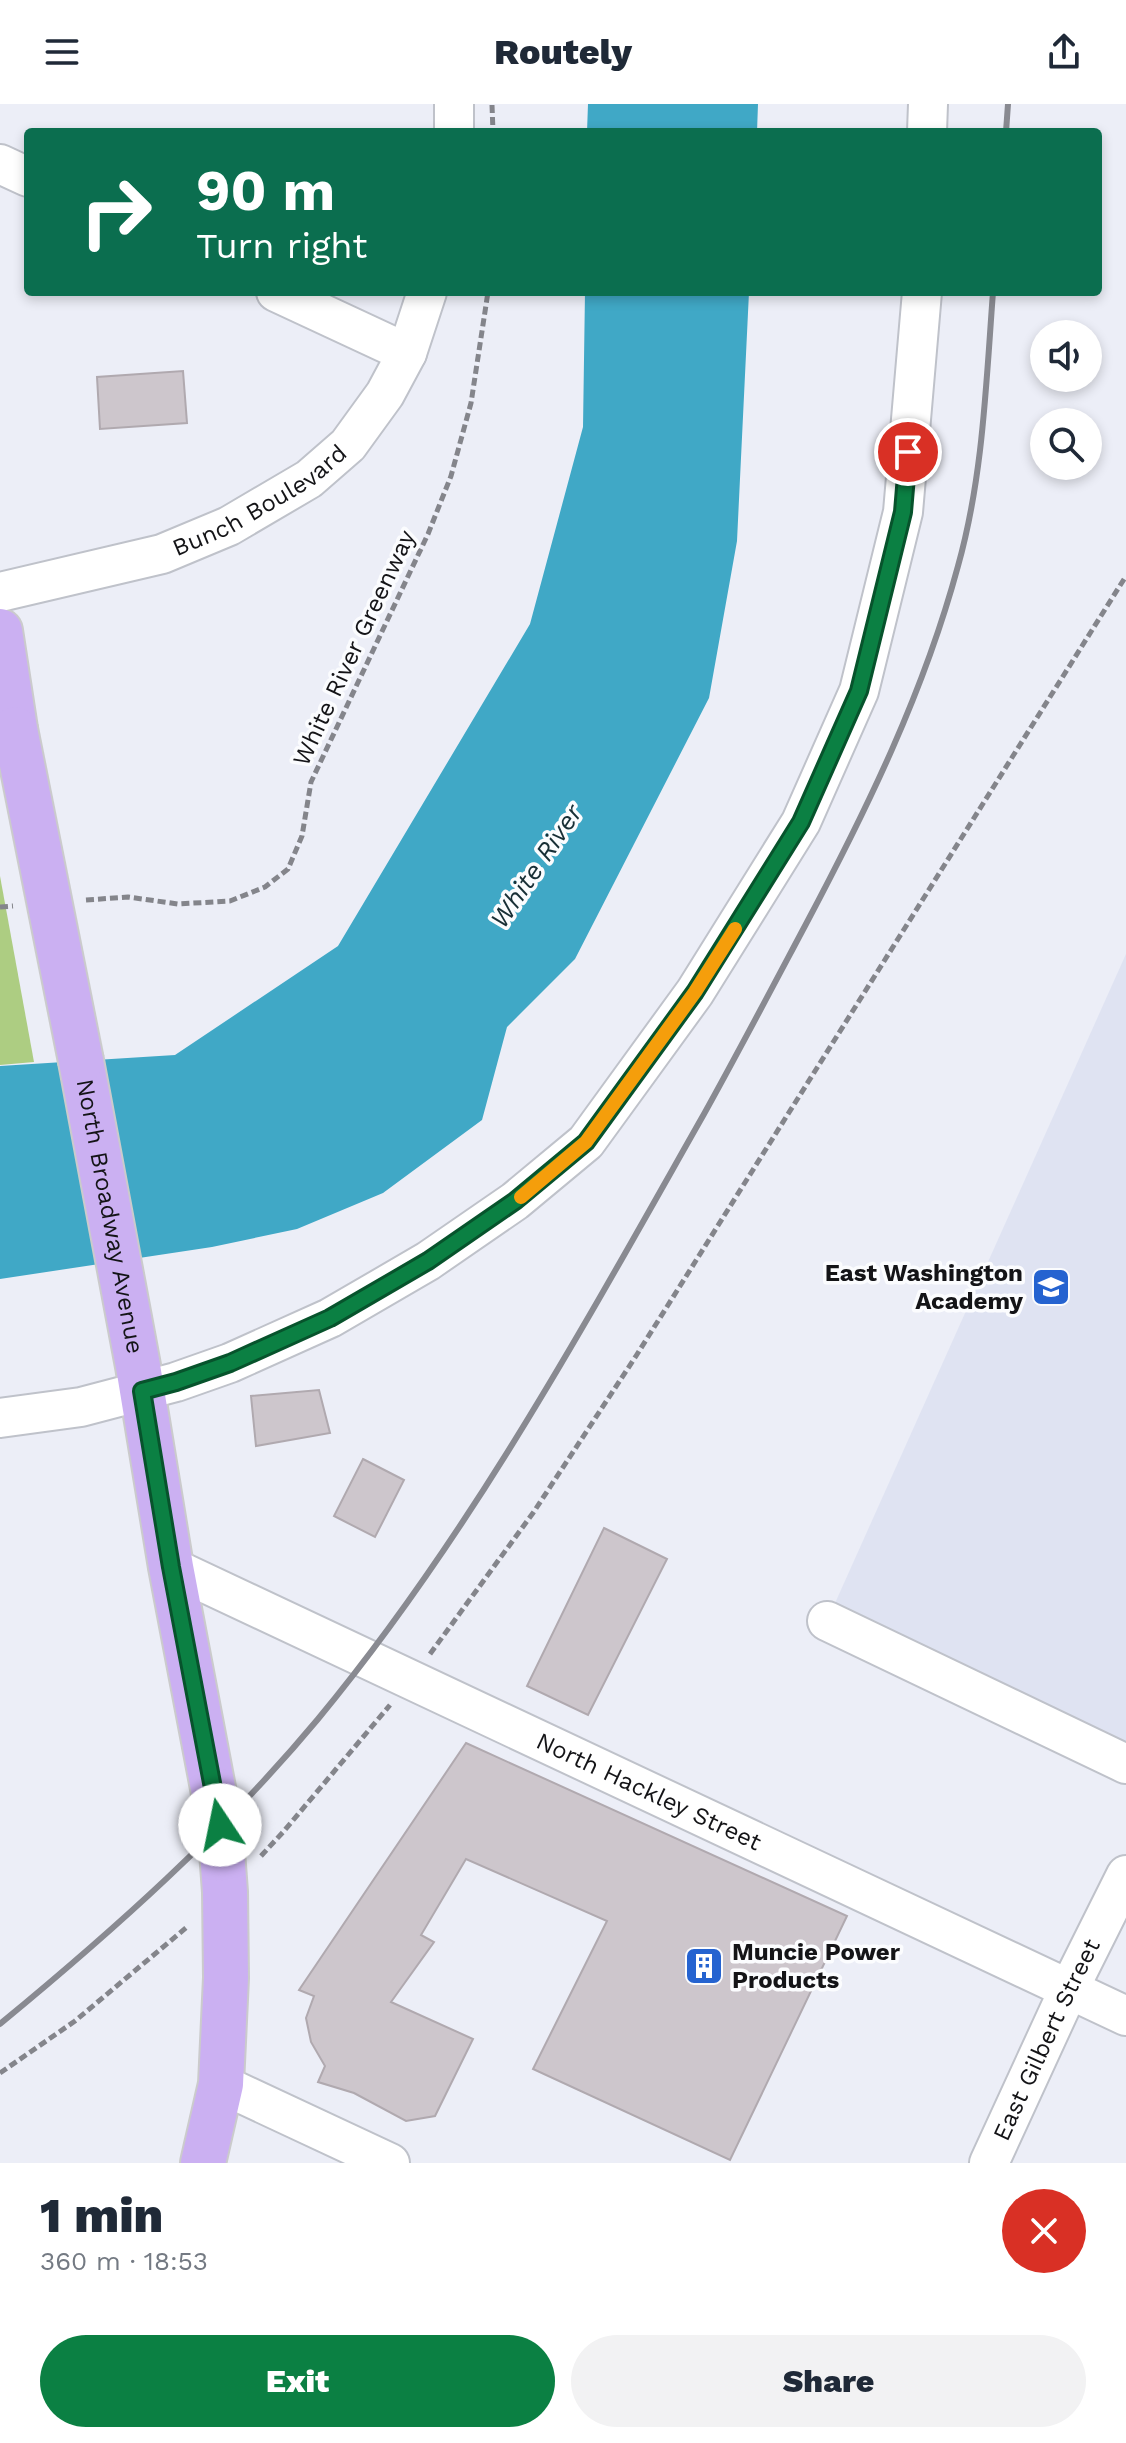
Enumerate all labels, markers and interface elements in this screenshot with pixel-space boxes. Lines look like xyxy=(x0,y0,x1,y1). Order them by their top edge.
icon: menu xyxy=(40,30,84,74)
icon: share xyxy=(1042,30,1086,74)
text: Routely xyxy=(494,31,632,73)
text: 90 m xyxy=(196,158,335,224)
icon: right xyxy=(64,160,168,264)
text: Turn right xyxy=(196,225,367,267)
map controls xyxy=(1030,320,1102,480)
button: sound xyxy=(1030,320,1102,392)
button: search xyxy=(1030,408,1102,480)
pin xyxy=(874,418,942,486)
icon: arrive xyxy=(886,430,930,474)
street label: Bunch Boulevard xyxy=(168,439,352,562)
street label: White River Greenway xyxy=(287,525,421,770)
water label: White River xyxy=(484,798,589,933)
street label: North Broadway Avenue xyxy=(71,1077,149,1356)
place label: East Washington Academy xyxy=(825,1259,1023,1315)
school or university icon: East Washington Academy xyxy=(1030,1266,1072,1308)
street label: North Hackley Street xyxy=(532,1727,766,1856)
position arrow xyxy=(178,1783,262,1867)
street label: East Gilbert Street xyxy=(987,1934,1106,2145)
place label: Muncie Power Products xyxy=(732,1938,901,1994)
building icon: Muncie Power Products xyxy=(683,1945,725,1987)
text: 1 min xyxy=(40,2187,163,2244)
button: close xyxy=(1002,2189,1086,2273)
text: 360 m · 18:53 xyxy=(40,2246,208,2276)
button: Exit xyxy=(40,2335,555,2427)
button: Share xyxy=(571,2335,1086,2427)

